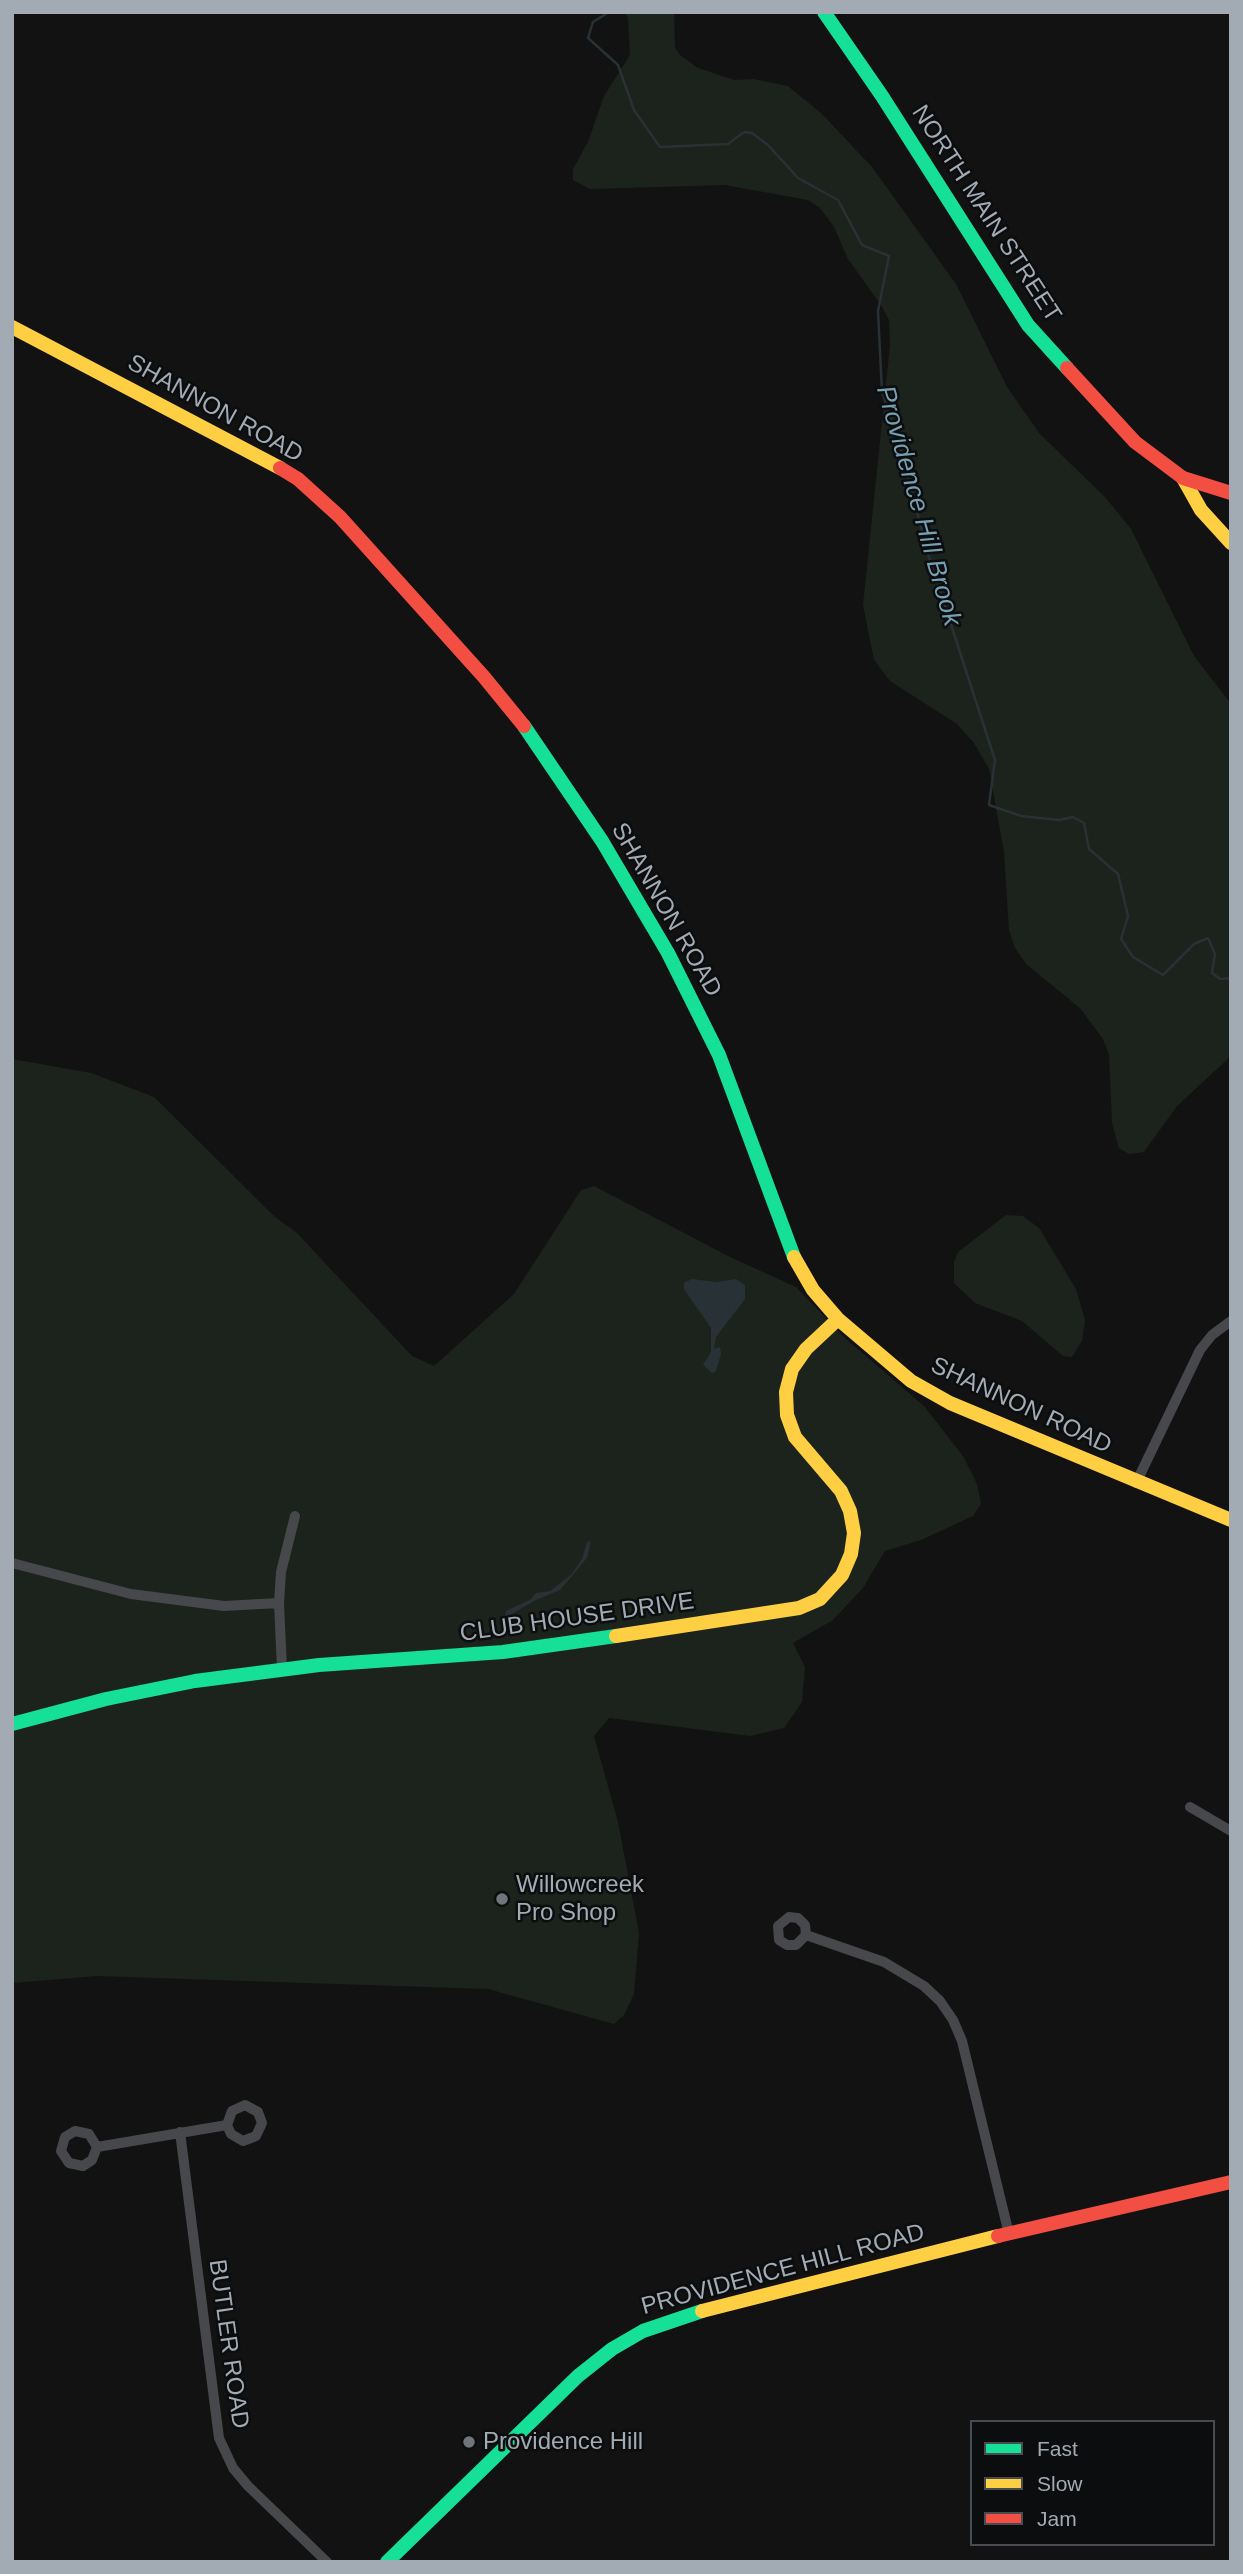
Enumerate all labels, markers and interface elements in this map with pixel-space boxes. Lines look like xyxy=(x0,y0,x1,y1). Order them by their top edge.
street label: NORTH MAIN STREET xyxy=(905,100,1067,328)
street label: SHANNON ROAD xyxy=(122,349,308,469)
water label: Providence Hill Brook xyxy=(869,382,967,630)
street label: SHANNON ROAD xyxy=(605,818,727,1002)
street label: SHANNON ROAD xyxy=(926,1352,1116,1460)
street label: CLUB HOUSE DRIVE xyxy=(458,1587,696,1649)
place label: Willowcreek Pro Shop xyxy=(516,1871,644,1927)
marker: Willowcreek Pro Shop xyxy=(494,1891,510,1907)
street label: PROVIDENCE HILL ROAD xyxy=(638,2218,928,2322)
street label: BUTLER ROAD xyxy=(202,2257,254,2431)
legend xyxy=(970,2420,1215,2546)
place label: Providence Hill xyxy=(483,2428,643,2456)
marker: Providence Hill xyxy=(461,2434,477,2450)
text: Fast xyxy=(1037,2437,1078,2460)
text: Slow xyxy=(1037,2472,1083,2495)
text: Jam xyxy=(1037,2507,1077,2530)

